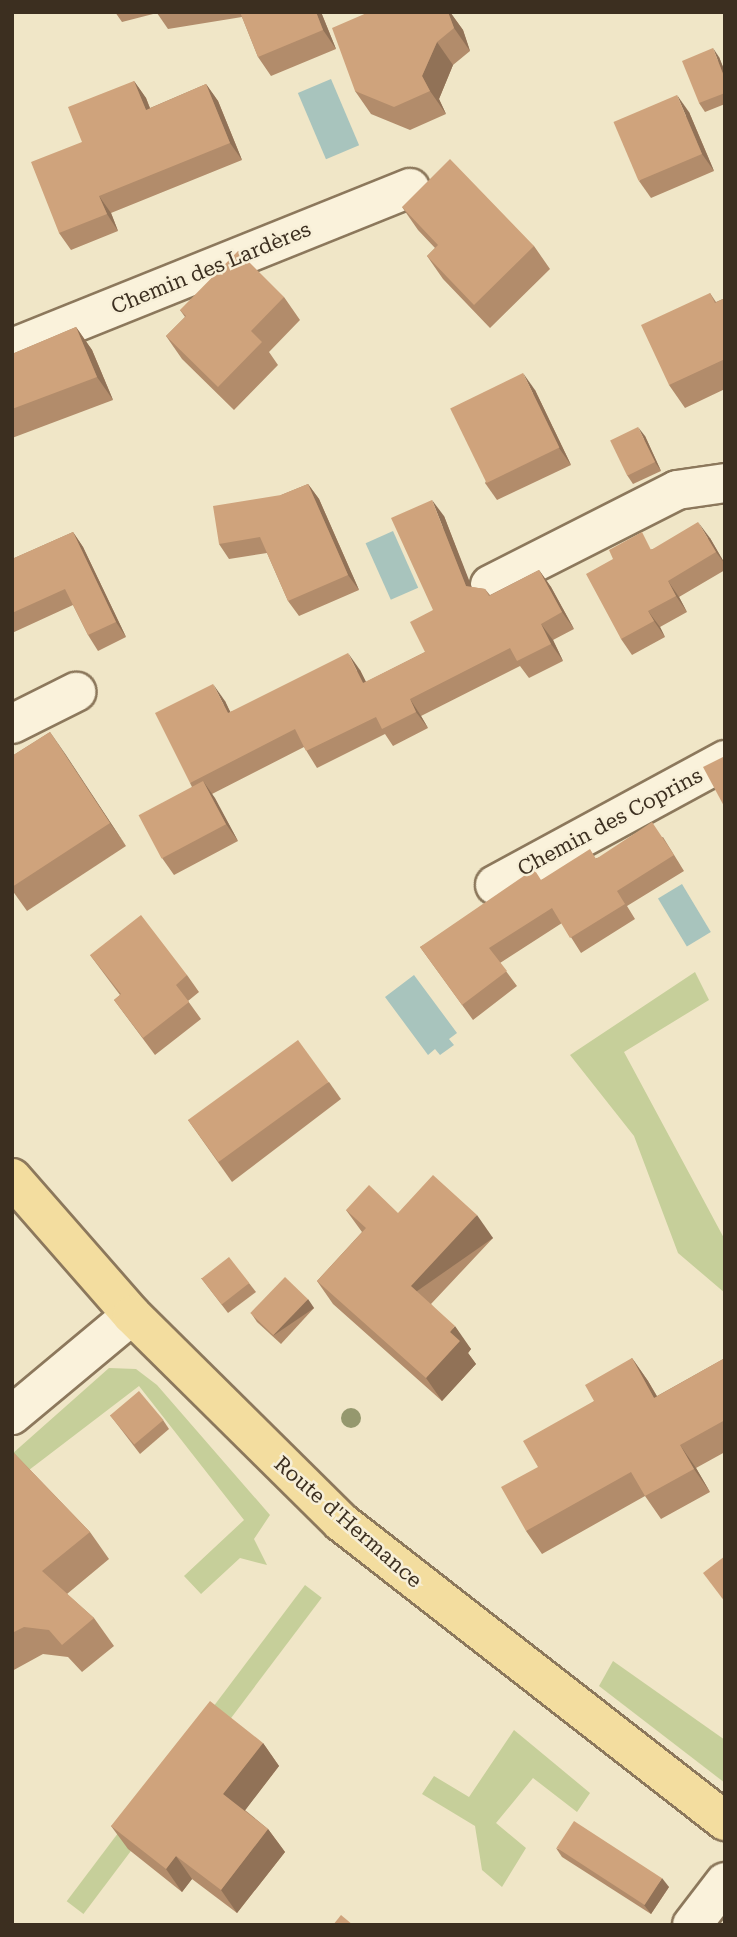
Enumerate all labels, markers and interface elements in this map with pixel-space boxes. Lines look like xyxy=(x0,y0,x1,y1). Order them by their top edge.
street label: Chemin des Lardères xyxy=(108,216,314,320)
street label: Chemin des Coprins xyxy=(513,763,707,881)
street label: Route d'Hermance xyxy=(269,1451,427,1593)

